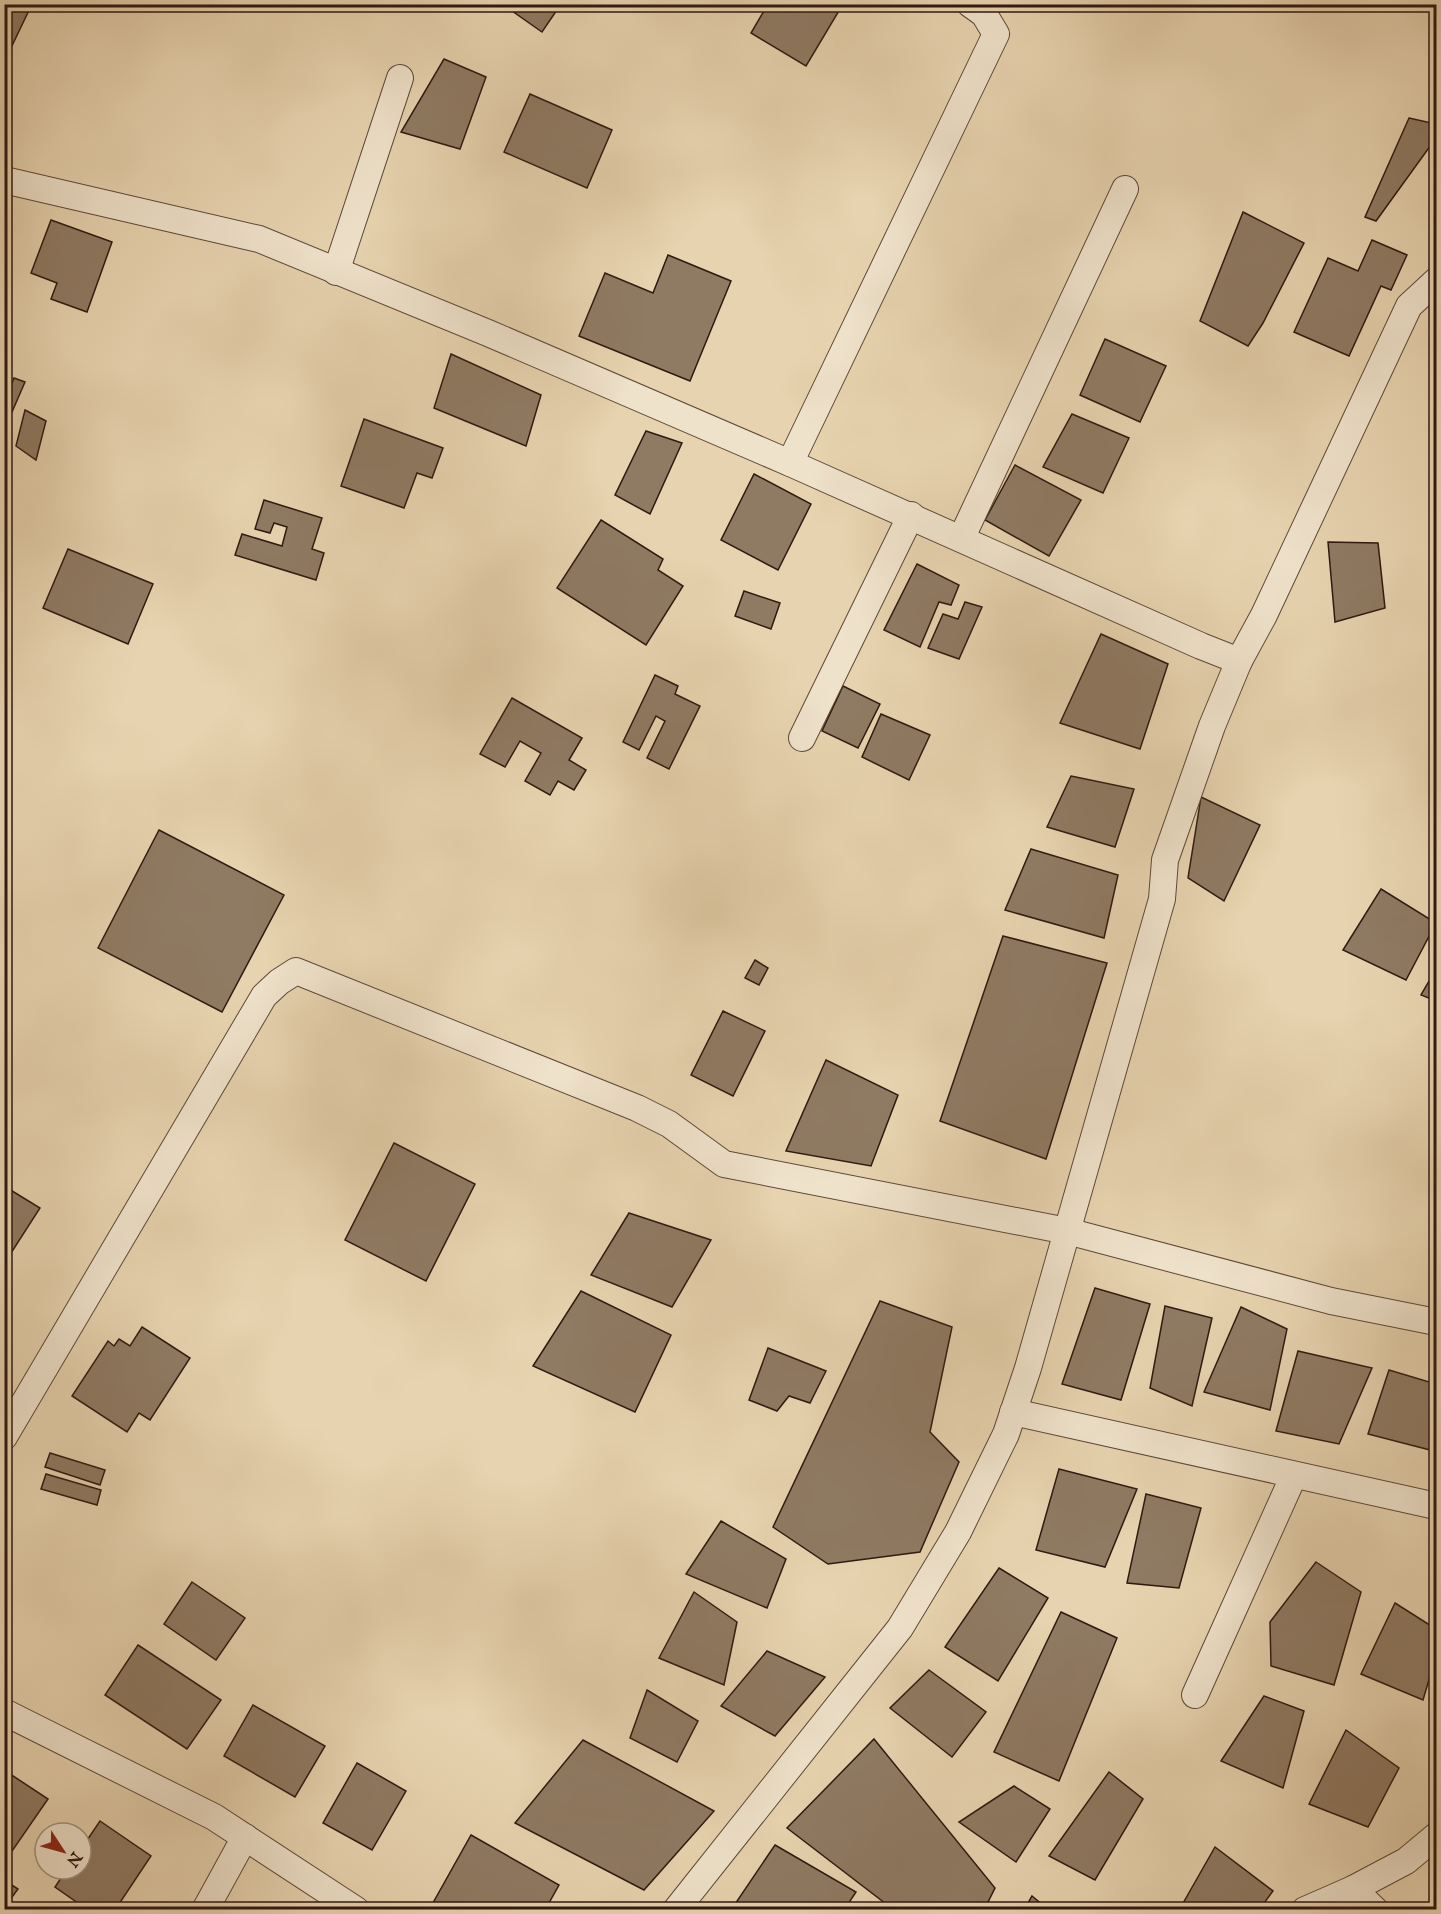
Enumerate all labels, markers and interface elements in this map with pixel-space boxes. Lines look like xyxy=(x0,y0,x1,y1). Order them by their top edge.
north arrow xyxy=(33,1821,93,1881)
text: N xyxy=(61,1846,86,1870)

